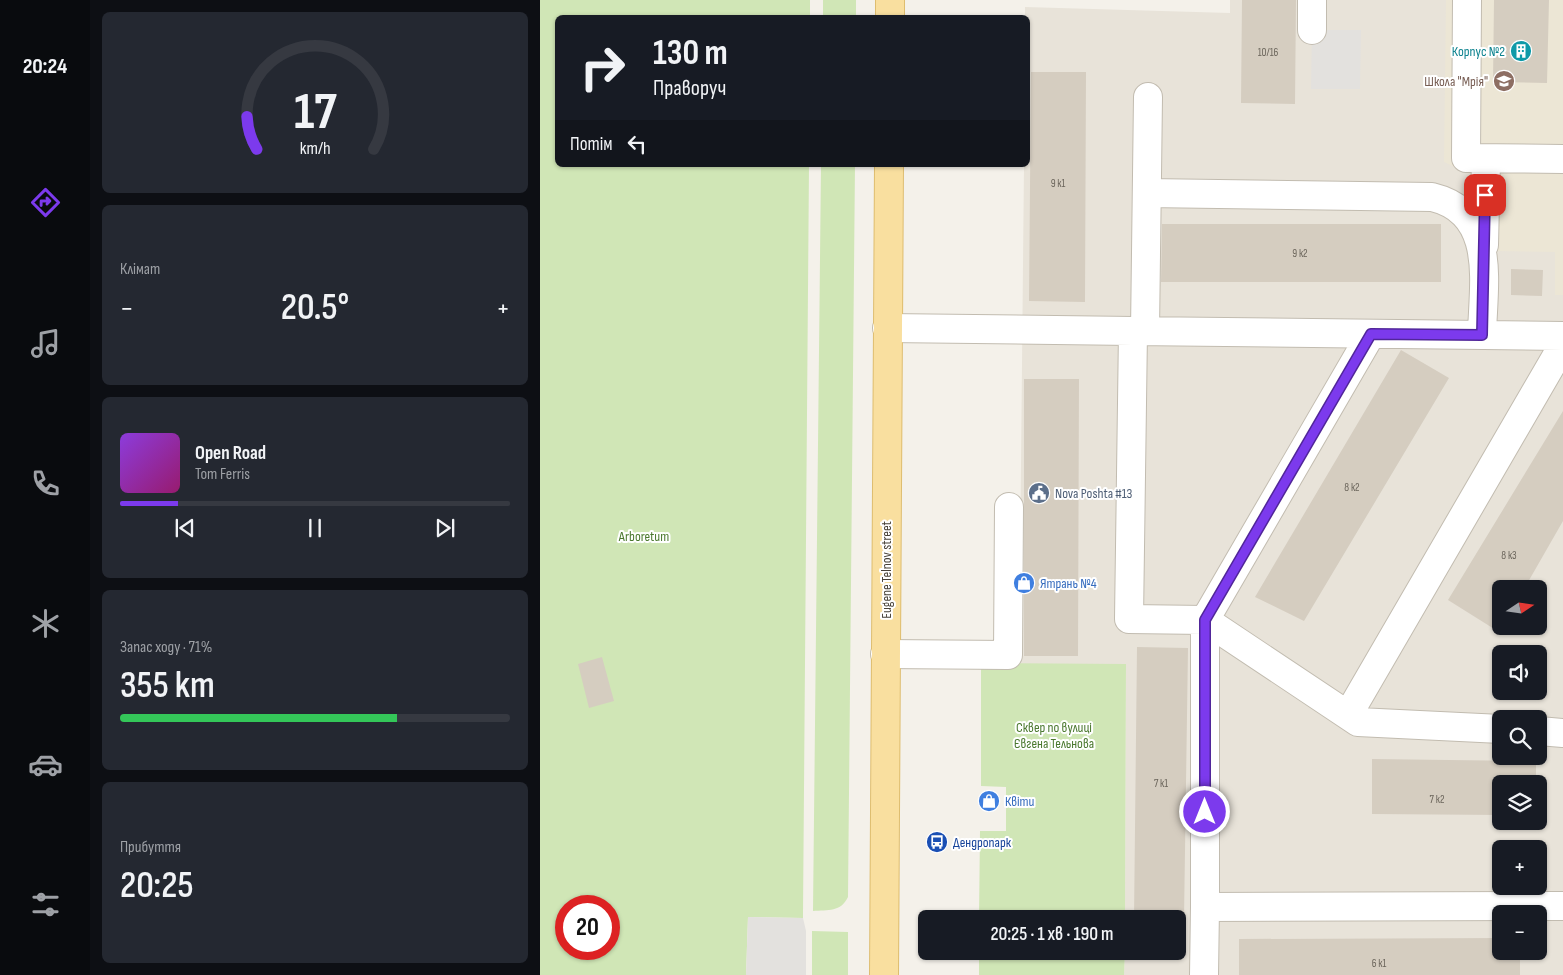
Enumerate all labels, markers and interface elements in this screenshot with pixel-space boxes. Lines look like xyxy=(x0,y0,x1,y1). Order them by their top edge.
text: 130 m xyxy=(653,32,728,75)
icon: right xyxy=(570,35,635,100)
building icon: Корпус №2 xyxy=(1509,39,1533,63)
place label: Корпус №2 xyxy=(1452,43,1505,60)
house number: 10/16 xyxy=(1258,46,1278,59)
text: 20:24 xyxy=(23,53,67,80)
school or university icon: Школа "Мрія" xyxy=(1492,69,1516,93)
place label: Школа "Мрія" xyxy=(1424,73,1488,90)
text: Праворуч xyxy=(653,75,726,102)
text: 17 xyxy=(294,81,337,144)
icon: left xyxy=(623,130,651,158)
text: Потім xyxy=(570,133,613,156)
text: km/h xyxy=(300,138,330,159)
pin xyxy=(1464,174,1506,216)
house number: 9 к1 xyxy=(1051,177,1065,190)
icon: arrive xyxy=(1471,181,1499,209)
icon: directions xyxy=(28,185,63,220)
house number: 9 к2 xyxy=(1292,247,1308,260)
text: Клімат xyxy=(120,260,160,279)
text: 20.5° xyxy=(281,285,349,330)
text: − xyxy=(120,292,134,325)
text: + xyxy=(496,292,510,325)
icon: music xyxy=(28,326,63,361)
text: Open Road xyxy=(195,442,266,465)
text: Tom Ferris xyxy=(195,465,250,484)
icon: phone xyxy=(28,466,63,501)
public building icon: Nova Poshta #13 xyxy=(1027,481,1051,505)
house number: 8 к2 xyxy=(1344,481,1360,494)
place label: Nova Poshta #13 xyxy=(1055,485,1133,502)
icon: previous xyxy=(171,514,199,542)
icon: pause xyxy=(301,514,329,542)
icon: next xyxy=(431,514,459,542)
street label: Eugene Telnov street xyxy=(878,521,895,619)
park label: Arboretum xyxy=(618,528,669,545)
house number: 8 к3 xyxy=(1501,549,1517,562)
shop icon: Ятрань №4 xyxy=(1012,571,1036,595)
place label: Ятрань №4 xyxy=(1040,575,1097,592)
north arrow xyxy=(1492,580,1548,635)
map controls xyxy=(1492,580,1547,960)
icon: climate xyxy=(28,606,63,641)
text: Запас ходу · 71% xyxy=(120,638,212,657)
button: sound xyxy=(1492,645,1547,700)
text: 355 km xyxy=(120,663,215,708)
button: search xyxy=(1492,710,1547,765)
park label: Сквер по вулиці Євгена Тельнова xyxy=(1014,719,1094,752)
icon: car xyxy=(28,747,63,782)
button: layers xyxy=(1492,775,1547,830)
house number: 7 к1 xyxy=(1154,777,1168,790)
position arrow xyxy=(1178,785,1230,837)
shop icon: Квіти xyxy=(977,789,1001,813)
place label: Квіти xyxy=(1005,793,1035,810)
house number: 7 к2 xyxy=(1430,793,1445,806)
bus stop icon: Дендропарк xyxy=(925,830,949,854)
place label: Дендропарк xyxy=(953,834,1012,851)
text: Прибуття xyxy=(120,838,181,857)
button: + xyxy=(1492,840,1547,895)
text: 20:25 xyxy=(120,863,194,908)
icon: filters xyxy=(28,887,63,922)
speed limit sign: 20 xyxy=(555,895,620,960)
button: − xyxy=(1492,905,1547,960)
text: 20:25 · 1 хв · 190 m xyxy=(990,923,1114,946)
house number: 6 к1 xyxy=(1372,957,1386,970)

